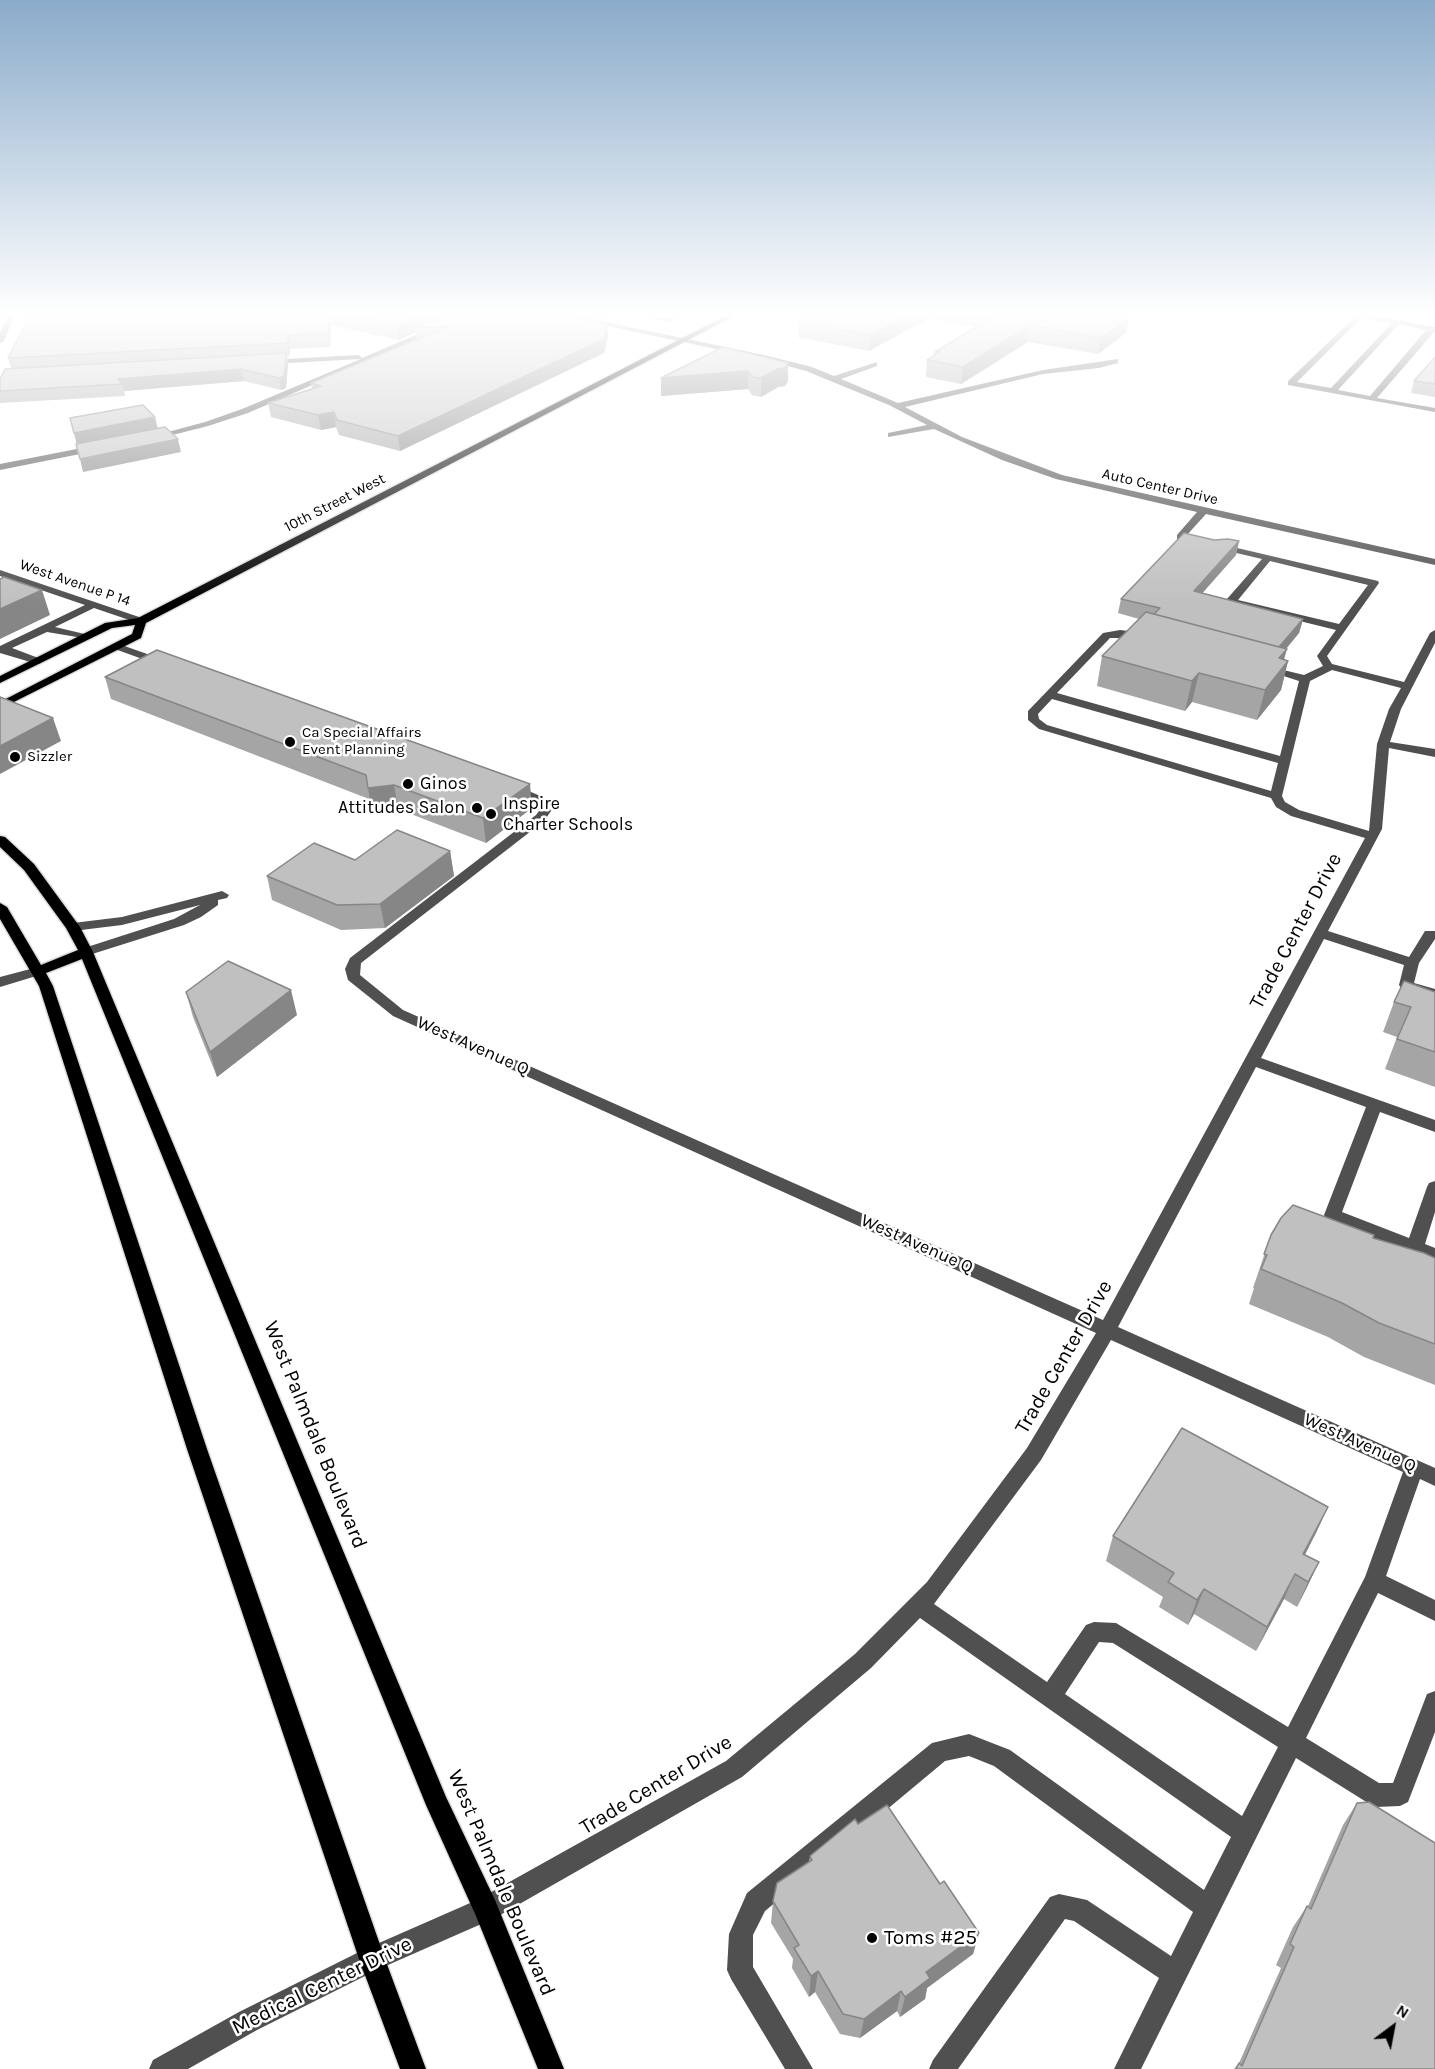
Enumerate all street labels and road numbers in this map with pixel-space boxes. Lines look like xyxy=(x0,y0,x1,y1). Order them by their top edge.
street label: Auto Center Drive xyxy=(1100,465,1220,509)
street label: 10th Street West xyxy=(281,470,389,536)
street label: West Avenue P 14 xyxy=(17,556,133,610)
street label: Trade Center Drive xyxy=(1244,849,1348,1013)
street label: West Avenue Q xyxy=(414,1012,532,1080)
street label: West Avenue Q xyxy=(858,1210,976,1278)
street label: Trade Center Drive xyxy=(1010,1276,1118,1438)
street label: West Palmdale Boulevard xyxy=(258,1318,372,1552)
street label: West Avenue Q xyxy=(1301,1409,1419,1477)
street label: Trade Center Drive xyxy=(575,1730,737,1840)
street label: West Palmdale Boulevard xyxy=(442,1766,560,2000)
street label: Medical Center Drive xyxy=(228,1931,416,2041)

